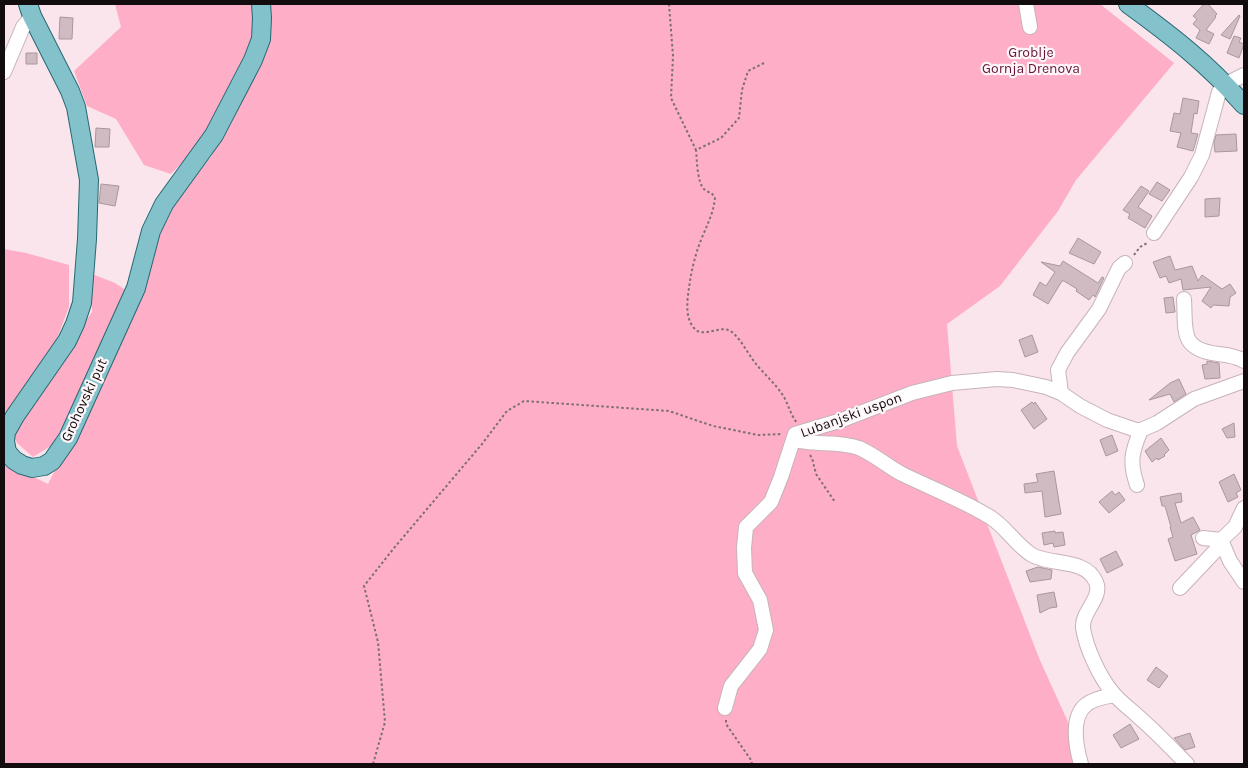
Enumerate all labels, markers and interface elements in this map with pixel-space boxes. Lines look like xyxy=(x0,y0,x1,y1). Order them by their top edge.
park label: Groblje Gornja Drenova xyxy=(982,44,1080,77)
street label: Grohovski put xyxy=(57,356,111,444)
street label: Lubanjski uspon xyxy=(798,389,904,441)

